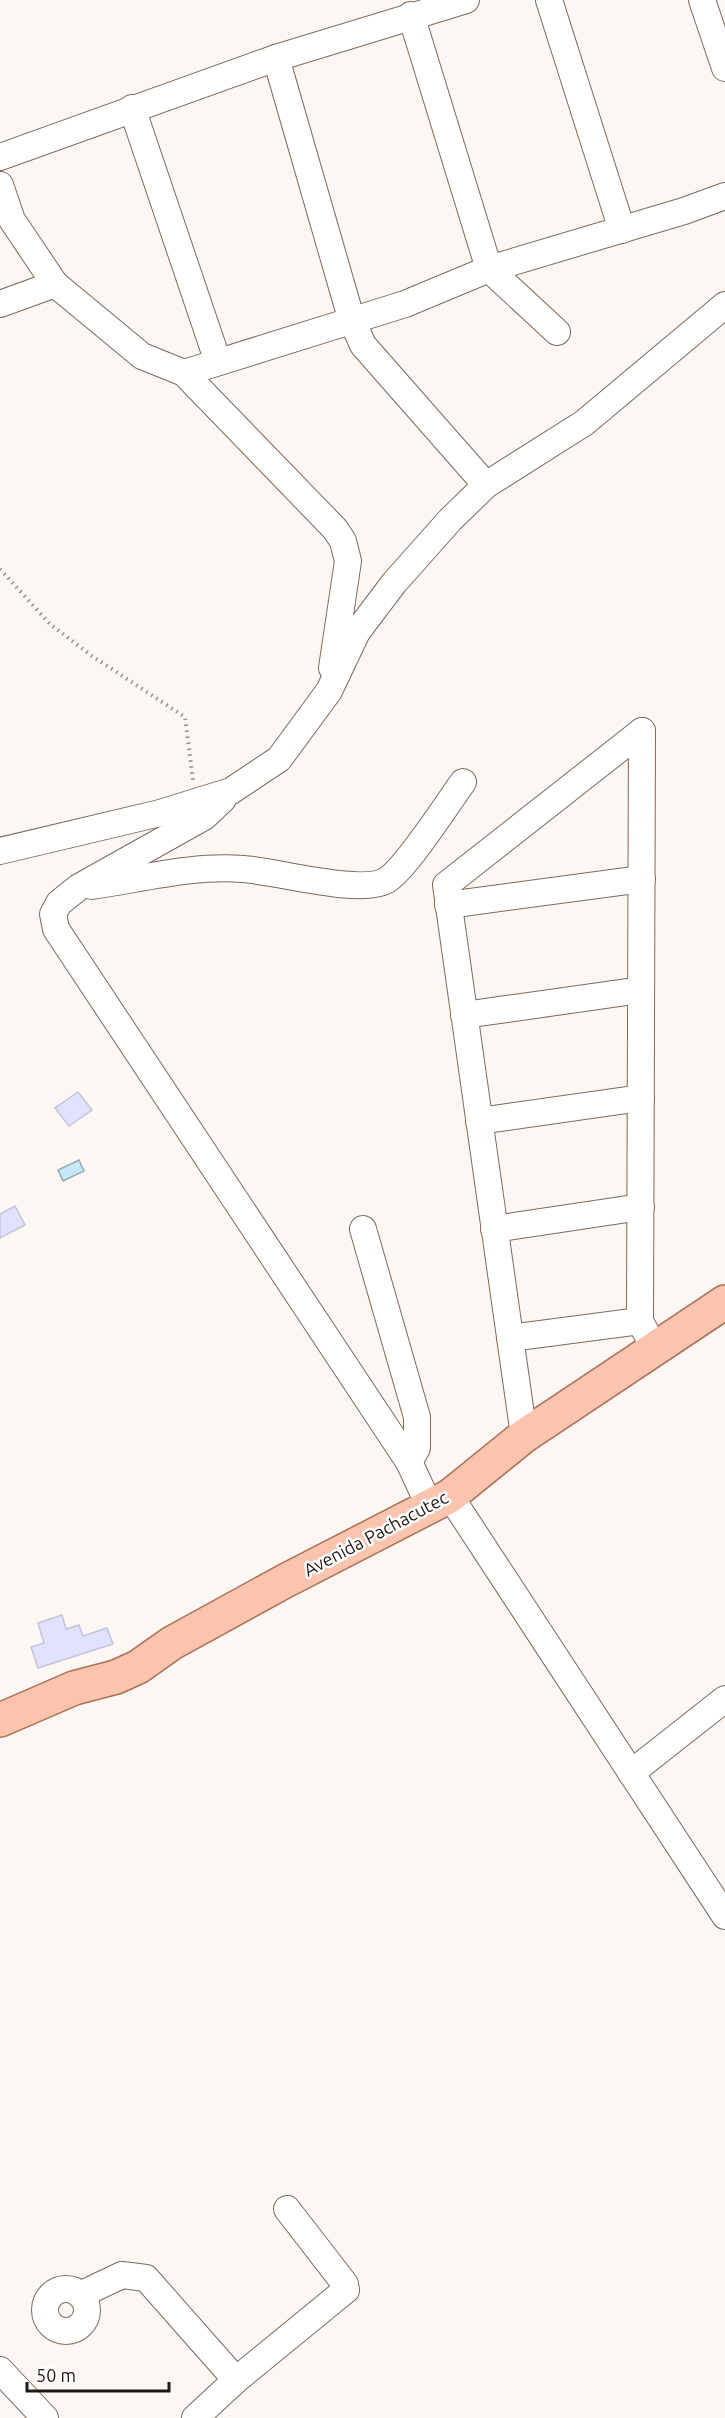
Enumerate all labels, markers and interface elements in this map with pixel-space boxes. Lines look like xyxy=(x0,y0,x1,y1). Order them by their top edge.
street label: Avenida Pachacutec xyxy=(300,1487,451,1580)
scale bar xyxy=(27,2355,170,2393)
text: 50 m xyxy=(36,2365,76,2385)

